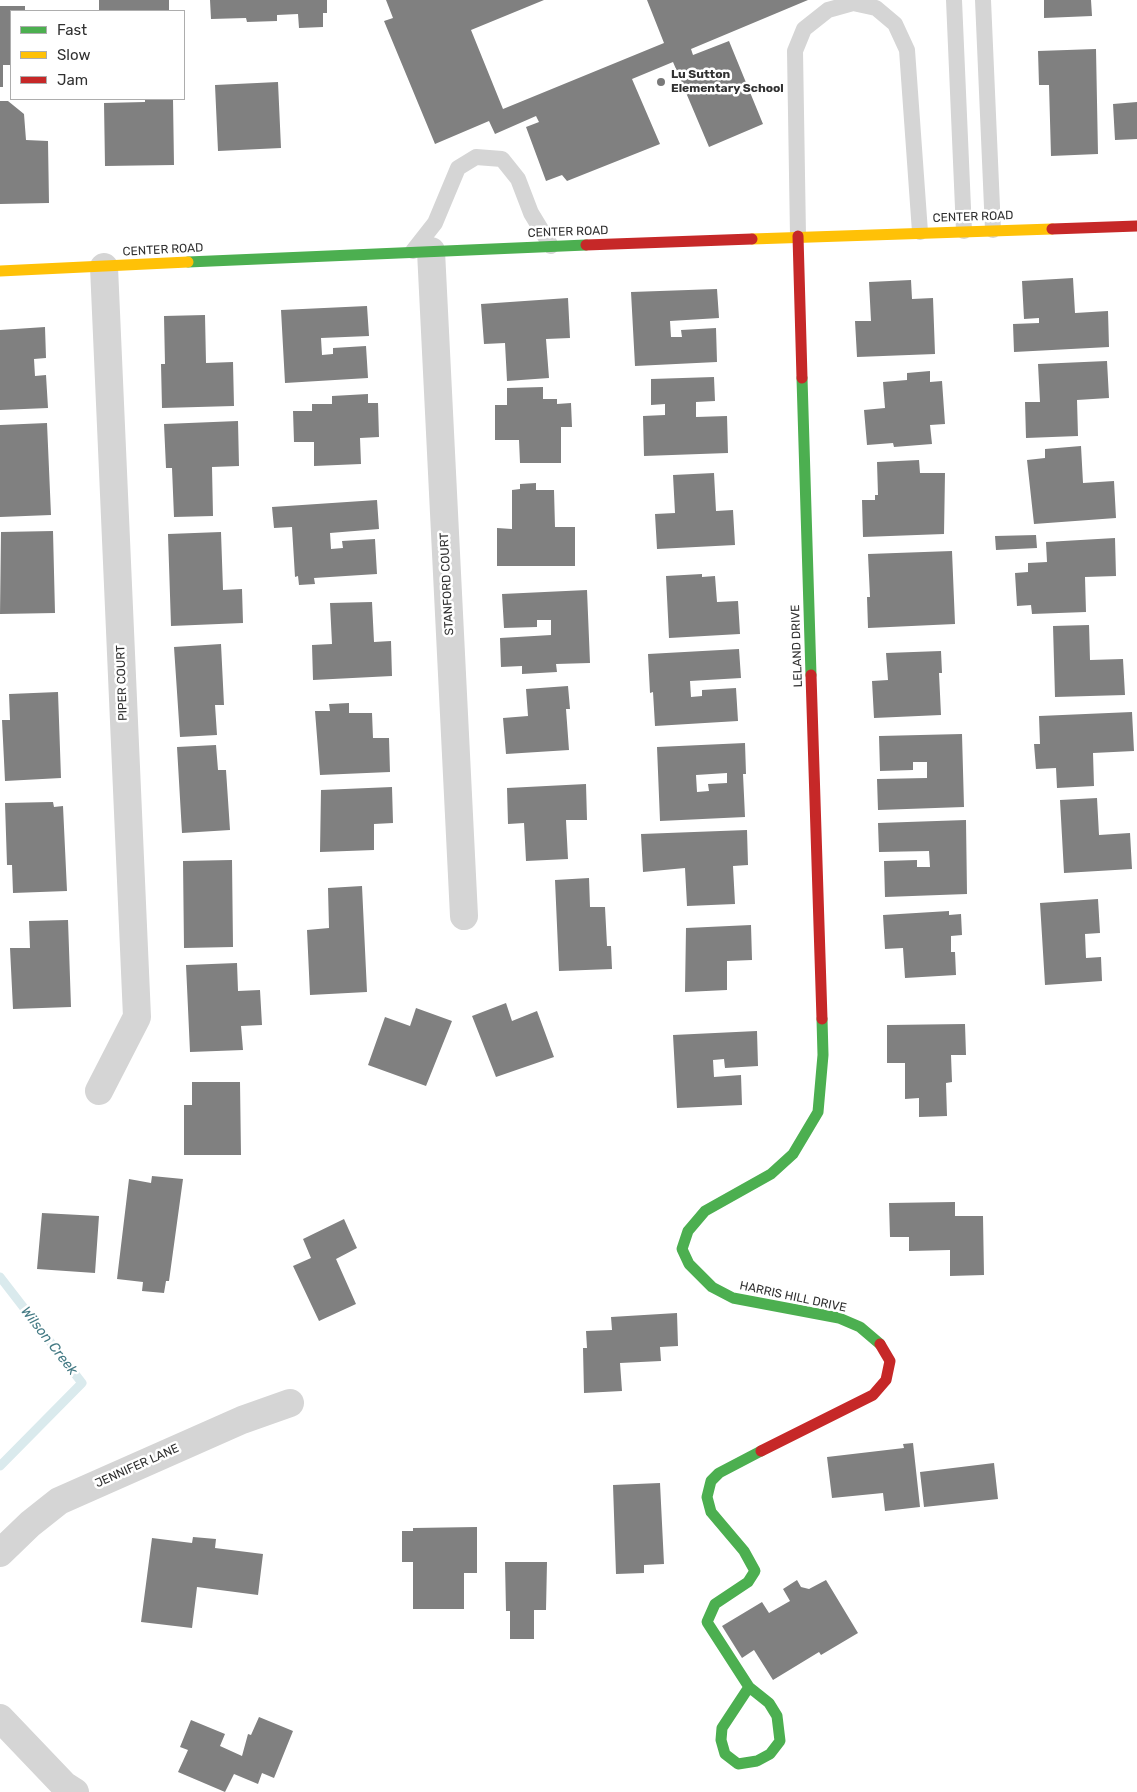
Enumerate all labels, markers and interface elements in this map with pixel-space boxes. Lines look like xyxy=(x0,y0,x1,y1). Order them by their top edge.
legend xyxy=(10,10,185,100)
text: Fast xyxy=(57,21,87,39)
text: Slow xyxy=(57,46,90,64)
place label: Lu Sutton Elementary School xyxy=(671,68,784,96)
text: Jam xyxy=(57,71,88,89)
marker: Lu Sutton Elementary School xyxy=(655,76,667,88)
street label: CENTER ROAD xyxy=(932,208,1014,226)
street label: CENTER ROAD xyxy=(527,223,609,241)
street label: CENTER ROAD xyxy=(122,241,204,259)
street label: STANFORD COURT xyxy=(437,532,457,636)
street label: LELAND DRIVE xyxy=(788,604,806,688)
street label: PIPER COURT xyxy=(113,645,131,721)
street label: HARRIS HILL DRIVE xyxy=(738,1279,848,1315)
water label: Wilson Creek xyxy=(17,1303,81,1379)
street label: JENNIFER LANE xyxy=(93,1441,181,1491)

